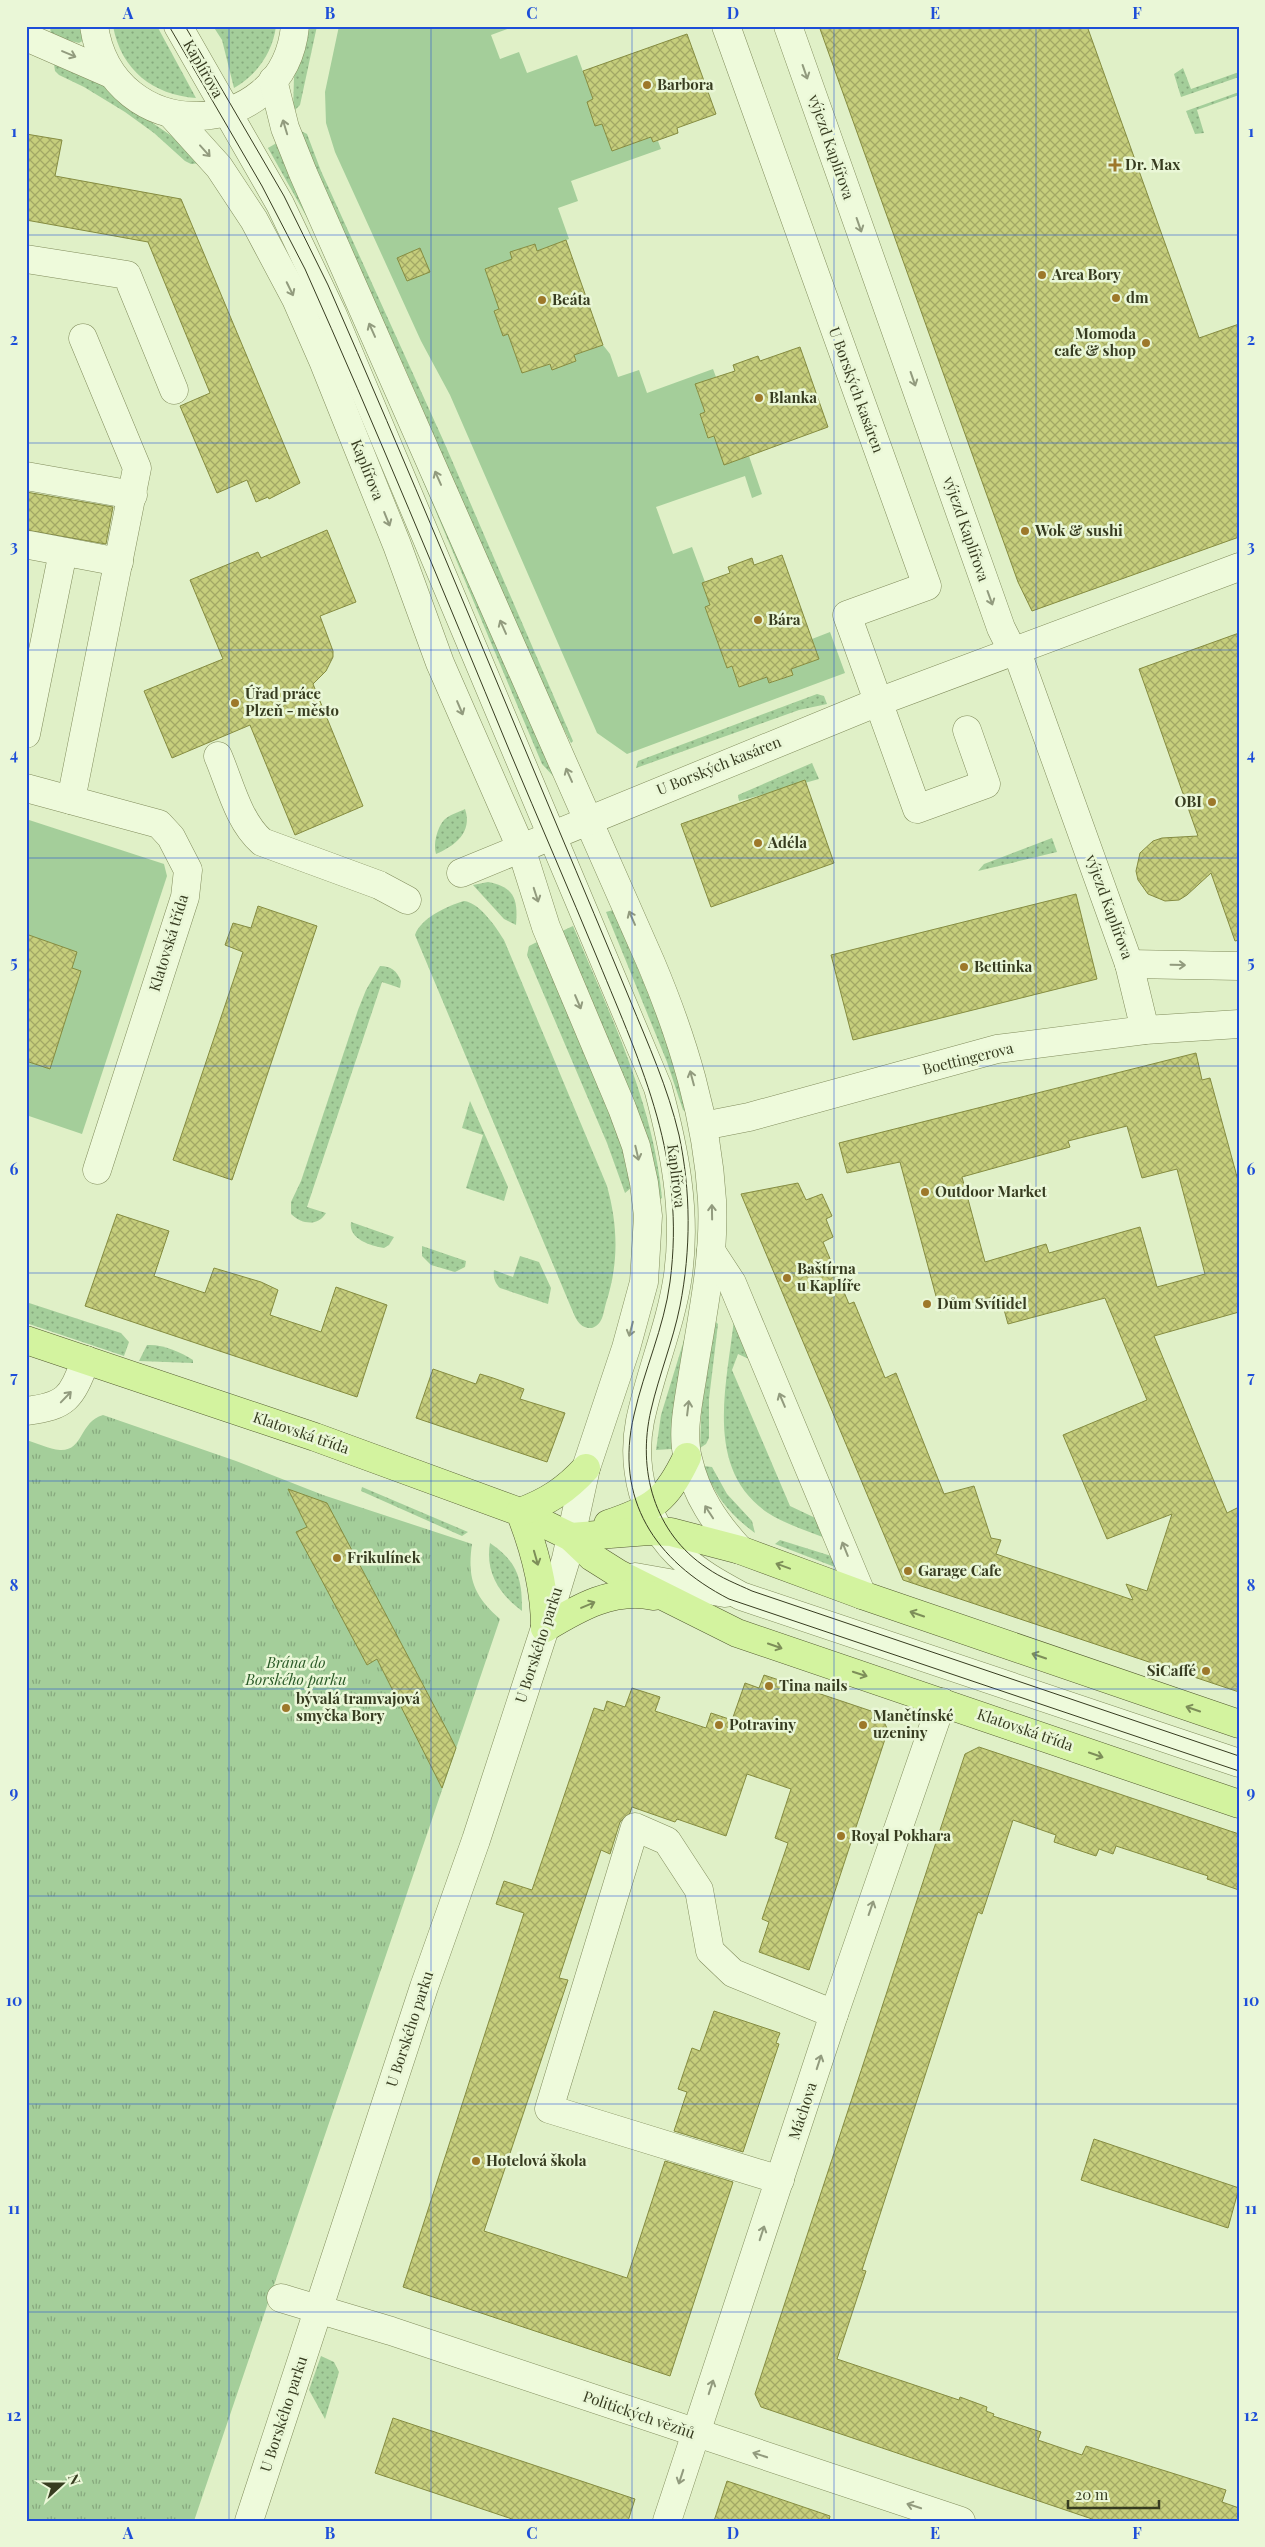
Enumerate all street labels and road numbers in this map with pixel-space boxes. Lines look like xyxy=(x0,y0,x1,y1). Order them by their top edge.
street label: Kaplířova xyxy=(179,36,229,102)
street label: výjezd Kaplířova xyxy=(804,90,859,202)
street label: U Borských kasáren xyxy=(825,324,889,455)
street label: Kaplířova xyxy=(347,436,389,503)
street label: výjezd Kaplířova xyxy=(939,472,994,584)
street label: U Borských kasáren xyxy=(653,731,784,799)
street label: výjezd Kaplířova xyxy=(1081,851,1138,962)
street label: Klatovská třída xyxy=(144,891,192,994)
street label: Boettingerova xyxy=(920,1037,1016,1079)
street label: Kaplířova xyxy=(663,1143,691,1209)
street label: Klatovská třída xyxy=(251,1406,353,1458)
street label: U Borského parku xyxy=(510,1584,566,1705)
street label: Klatovská třída xyxy=(975,1703,1077,1755)
street label: U Borského parku xyxy=(381,1968,437,2089)
street label: Máchova xyxy=(783,2079,821,2142)
street label: U Borského parku xyxy=(255,2353,311,2474)
street label: Politických vězňů xyxy=(581,2386,698,2443)

